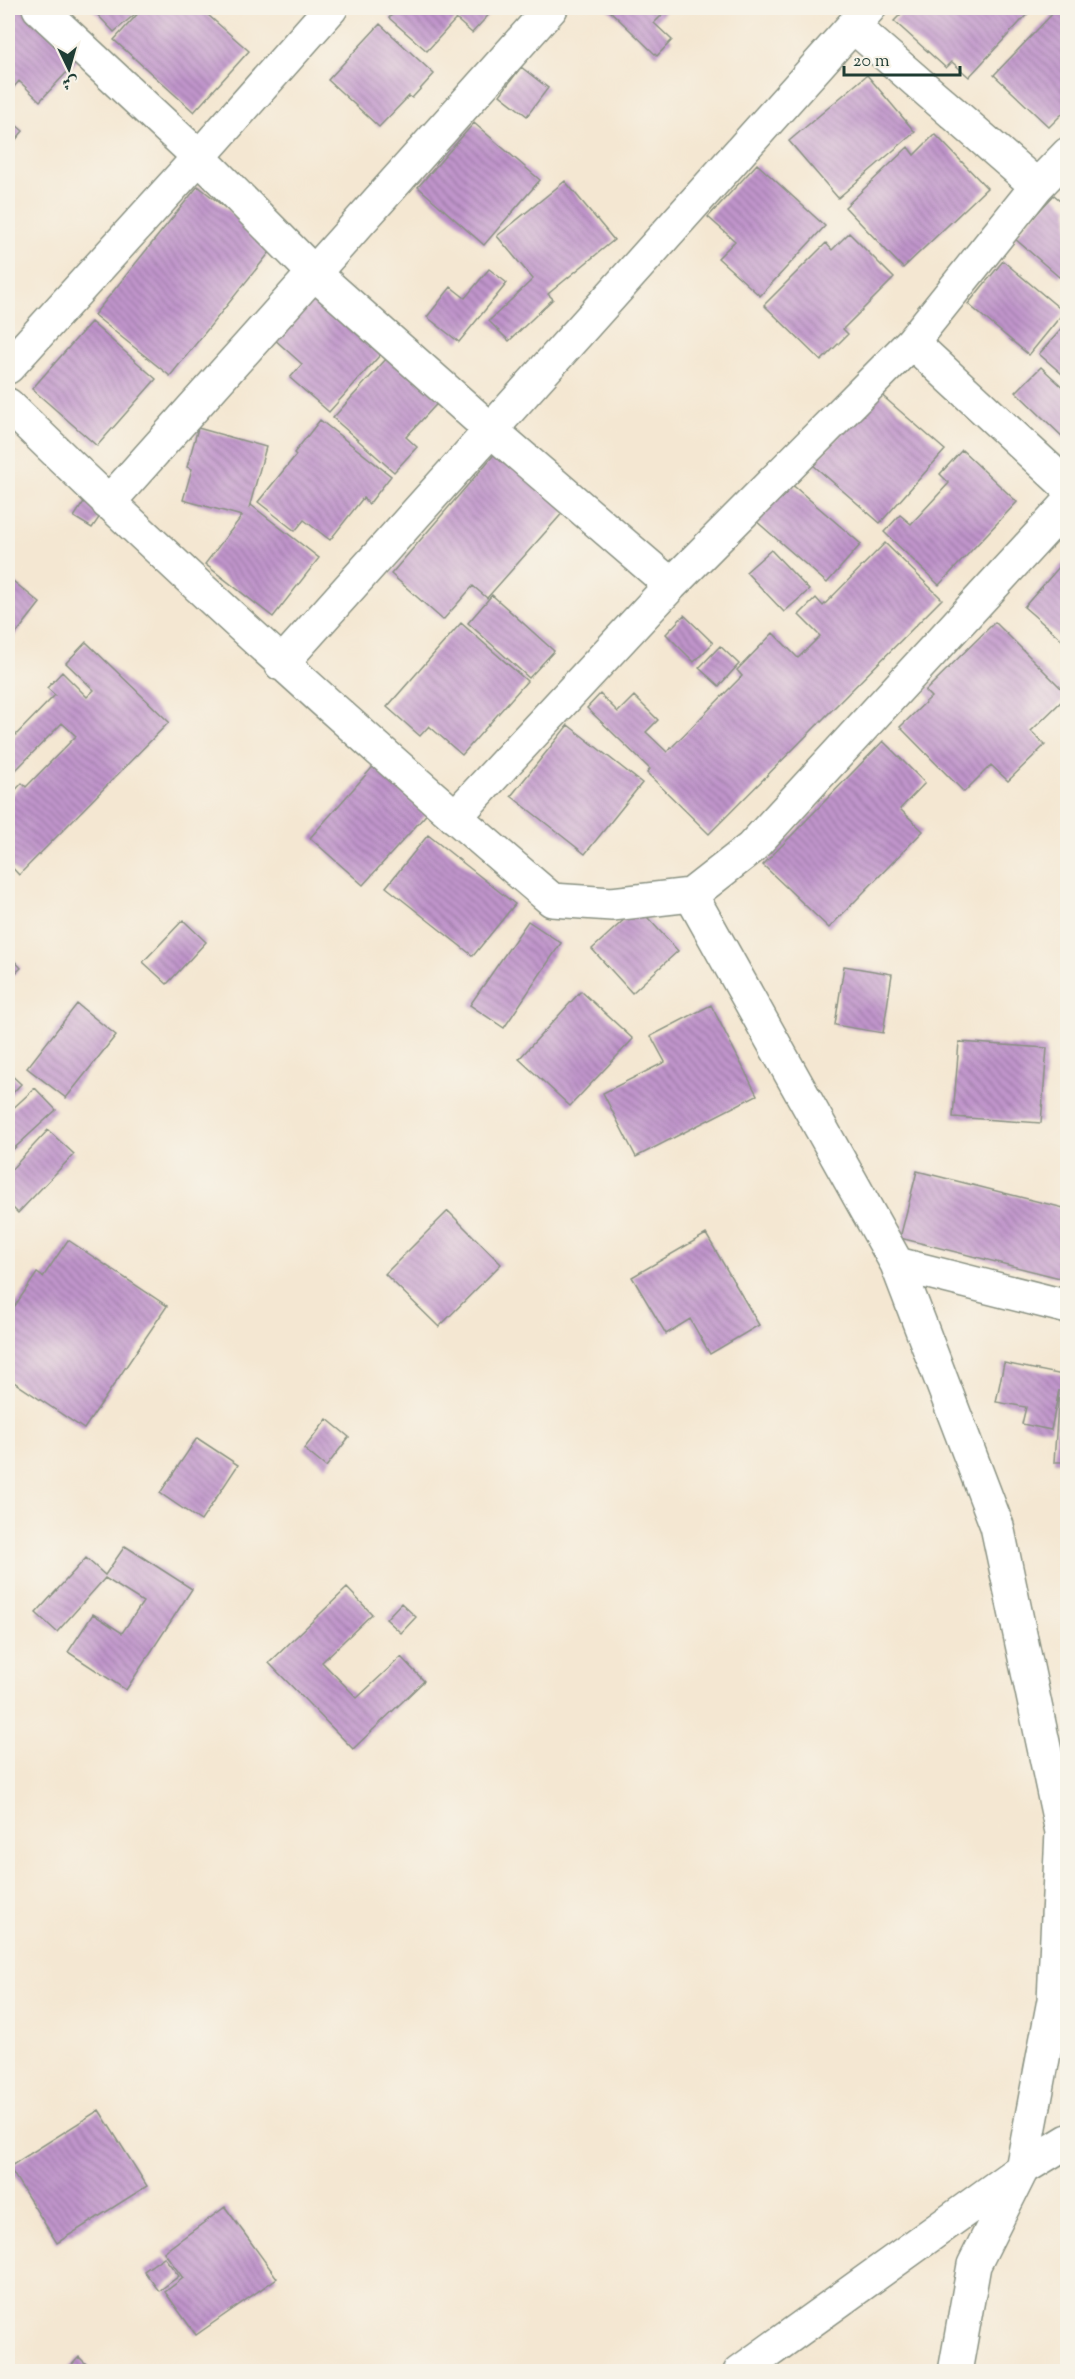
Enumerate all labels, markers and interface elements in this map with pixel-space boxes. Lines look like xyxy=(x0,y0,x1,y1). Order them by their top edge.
north arrow xyxy=(39,39,99,99)
scale bar xyxy=(844,39,960,77)
text: 20 m xyxy=(853,49,890,75)
text: ش xyxy=(61,69,79,94)

